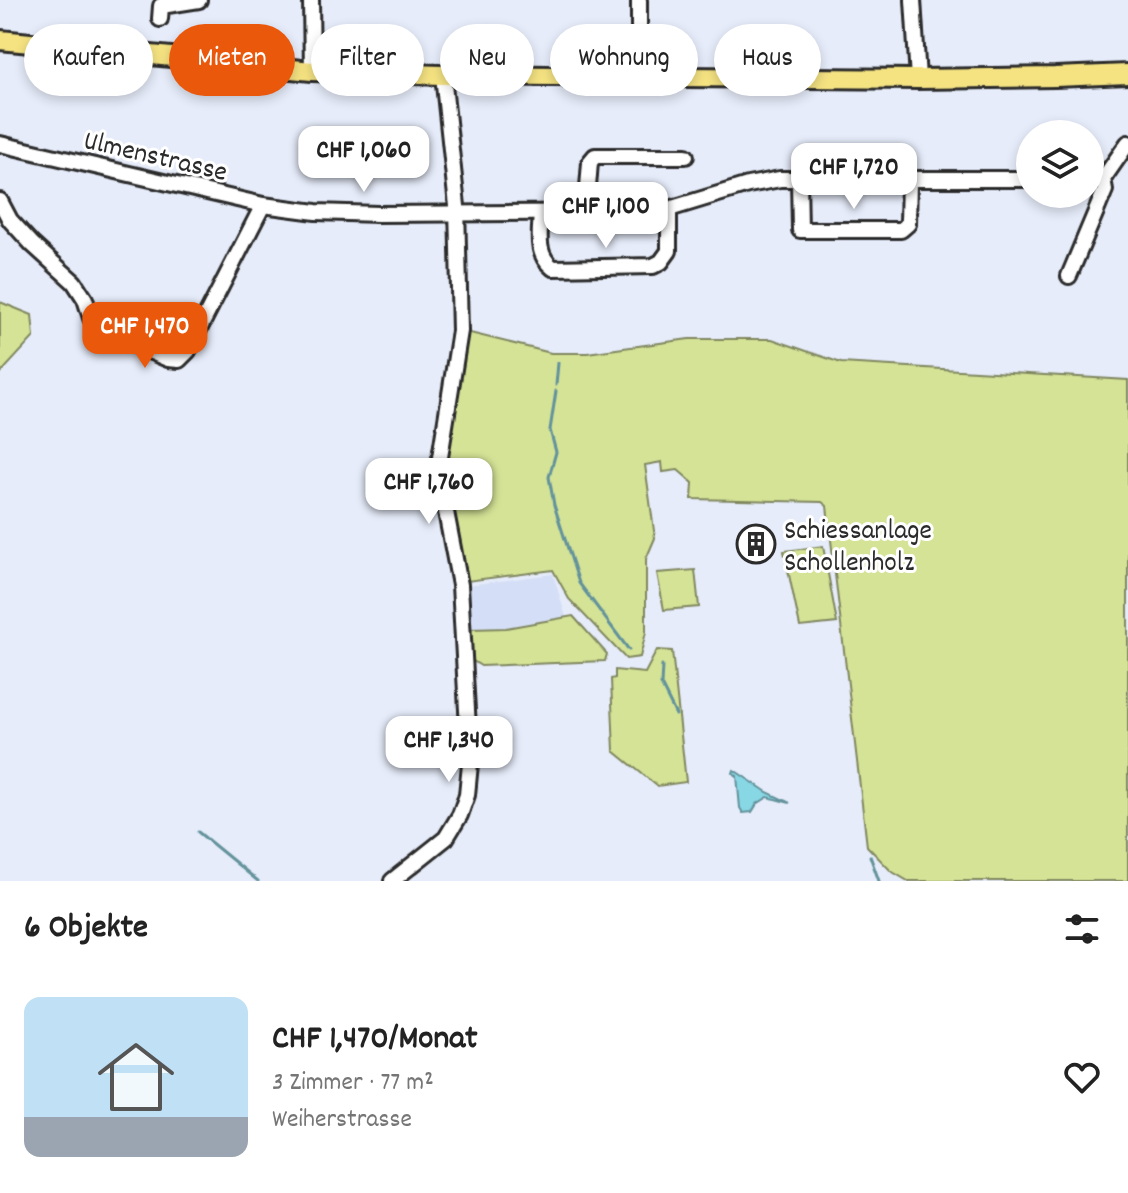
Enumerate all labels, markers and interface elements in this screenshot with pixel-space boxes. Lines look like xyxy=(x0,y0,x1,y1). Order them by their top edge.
chip: Kaufen xyxy=(24,24,153,96)
chip: Mieten xyxy=(169,24,295,96)
chip: Filter xyxy=(311,24,424,96)
chip: Neu xyxy=(440,24,534,96)
chip: Wohnung xyxy=(550,24,698,96)
chip: Haus xyxy=(714,24,821,96)
map controls xyxy=(1016,120,1104,208)
button: layers xyxy=(1016,120,1104,208)
street label: Ulmenstrasse xyxy=(79,123,231,195)
pin: CHF 1,060 xyxy=(272,126,456,194)
text: CHF 1,060 xyxy=(316,133,412,170)
pin: CHF 1,720 xyxy=(762,143,946,211)
text: CHF 1,720 xyxy=(809,150,899,187)
pin: CHF 1,100 xyxy=(514,182,698,250)
text: CHF 1,100 xyxy=(562,189,650,226)
pin: CHF 1,470 xyxy=(53,302,237,370)
text: CHF 1,470 xyxy=(100,309,190,346)
pin: CHF 1,760 xyxy=(337,458,521,526)
text: CHF 1,760 xyxy=(383,465,475,502)
place label: Schiessanlage Schollenholz xyxy=(784,513,932,585)
building icon: Schiessanlage Schollenholz xyxy=(735,523,777,565)
pin: CHF 1,340 xyxy=(357,716,541,784)
text: CHF 1,340 xyxy=(404,723,494,760)
text: 6 Objekte xyxy=(24,905,148,954)
icon: filters xyxy=(1060,907,1104,951)
text: CHF 1,470/Monat xyxy=(272,1016,478,1065)
icon: home xyxy=(88,1029,184,1125)
icon: heart xyxy=(1060,1055,1104,1099)
text: 3 Zimmer · 77 m² xyxy=(272,1065,434,1102)
text: Weiherstrasse xyxy=(272,1102,412,1139)

